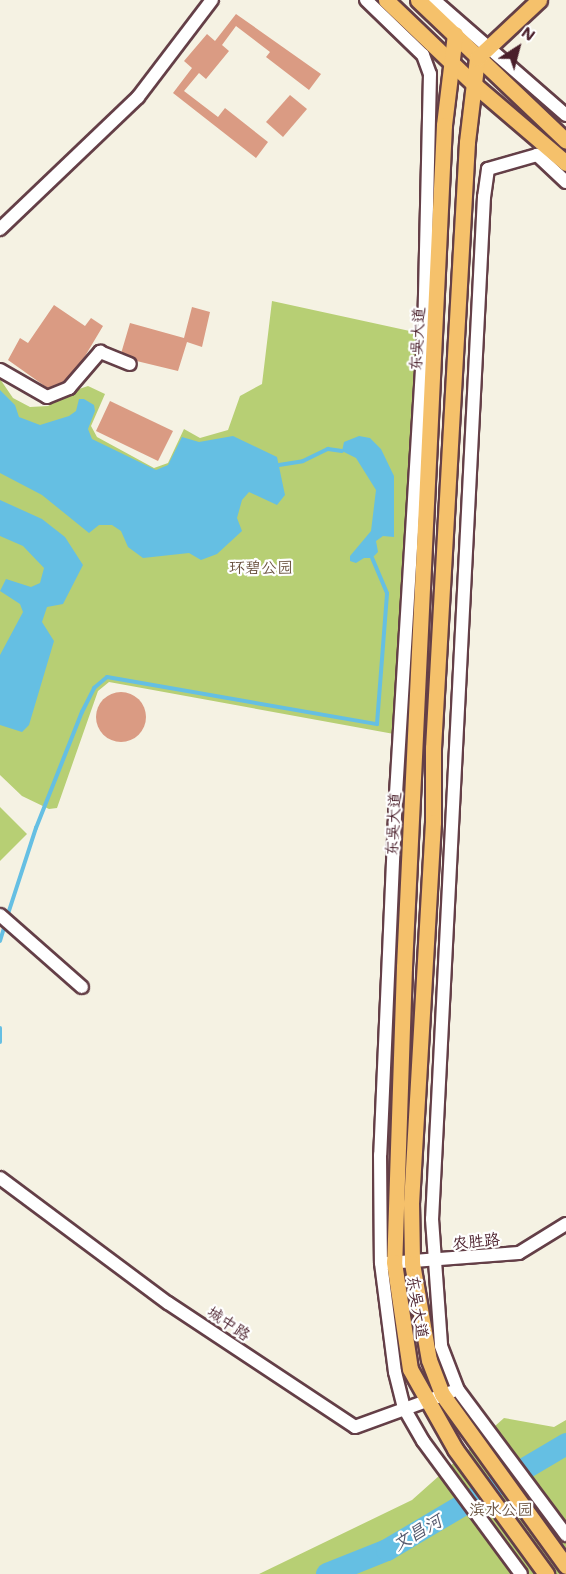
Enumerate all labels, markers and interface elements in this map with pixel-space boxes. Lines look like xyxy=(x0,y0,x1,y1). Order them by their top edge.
north arrow xyxy=(488,18,548,78)
text: N xyxy=(518,21,540,45)
street label: 东吴大道 xyxy=(406,307,428,371)
park label: 环碧公园 xyxy=(229,557,293,577)
street label: 东吴大道 xyxy=(382,792,404,856)
street label: 农胜路 xyxy=(451,1229,501,1253)
street label: 东吴大道 xyxy=(404,1274,432,1340)
street label: 城中路 xyxy=(204,1302,254,1344)
park label: 滨水公园 xyxy=(469,1499,533,1519)
water label: 文昌河 xyxy=(388,1509,446,1555)

